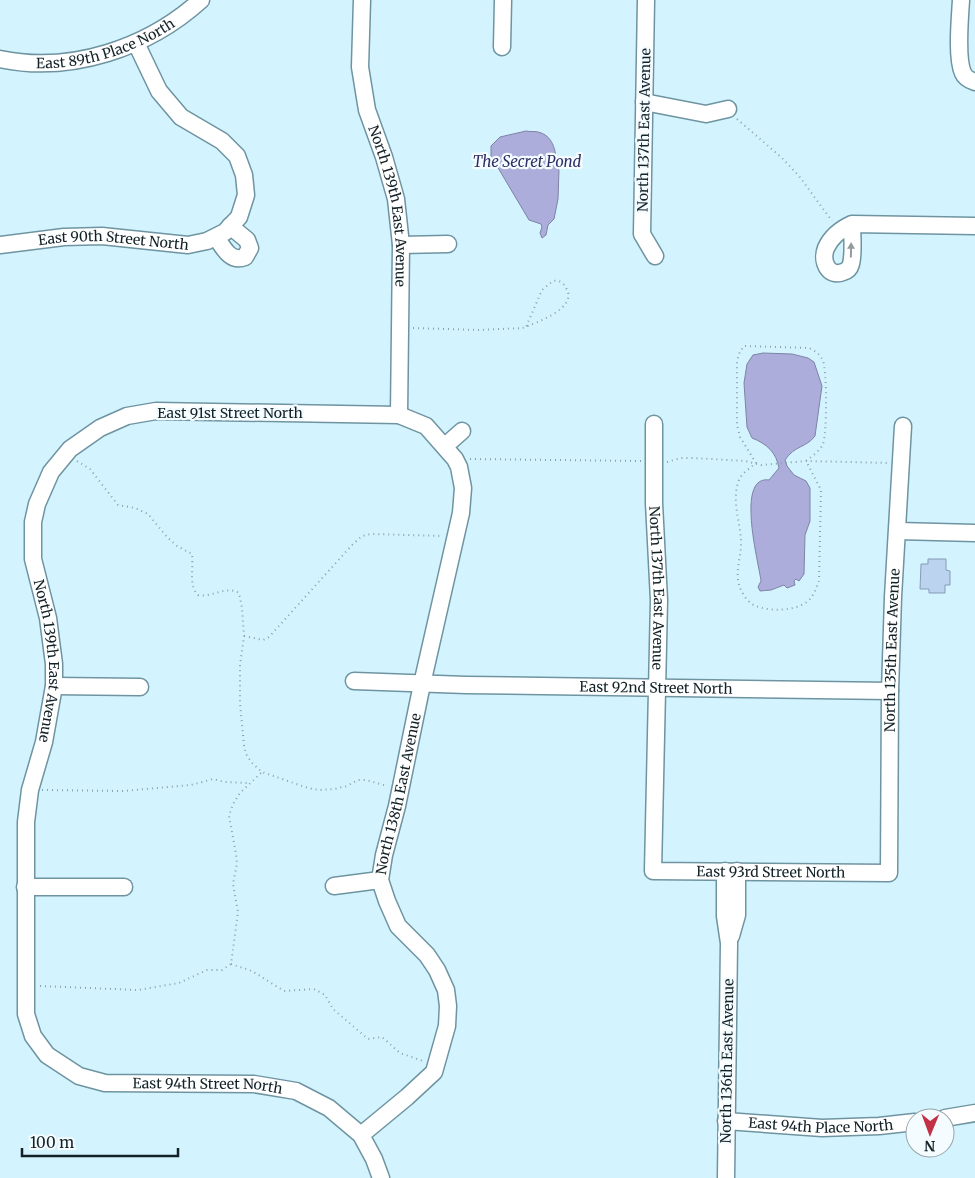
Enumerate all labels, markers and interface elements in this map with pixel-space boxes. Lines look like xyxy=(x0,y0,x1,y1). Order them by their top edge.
street label: East 89th Place North xyxy=(36,14,178,72)
street label: North 137th East Avenue xyxy=(634,48,654,212)
street label: North 139th East Avenue xyxy=(364,123,410,287)
water label: The Secret Pond xyxy=(473,152,582,171)
street label: East 90th Street North xyxy=(37,227,190,254)
one-way arrow xyxy=(848,242,856,258)
street label: East 91st Street North xyxy=(157,404,303,422)
street label: North 137th East Avenue xyxy=(645,505,668,670)
street label: North 135th East Avenue xyxy=(881,568,904,732)
street label: North 139th East Avenue xyxy=(30,578,63,744)
street label: East 92nd Street North xyxy=(579,678,733,698)
street label: North 138th East Avenue xyxy=(372,711,425,876)
street label: East 93rd Street North xyxy=(696,862,845,882)
street label: North 136th East Avenue xyxy=(717,978,737,1144)
street label: East 94th Street North xyxy=(132,1074,284,1098)
north arrow xyxy=(905,1108,955,1158)
street label: East 94th Place North xyxy=(748,1114,894,1137)
scale bar xyxy=(22,1126,179,1158)
text: 100 m xyxy=(30,1133,74,1152)
text: N xyxy=(924,1137,935,1155)

